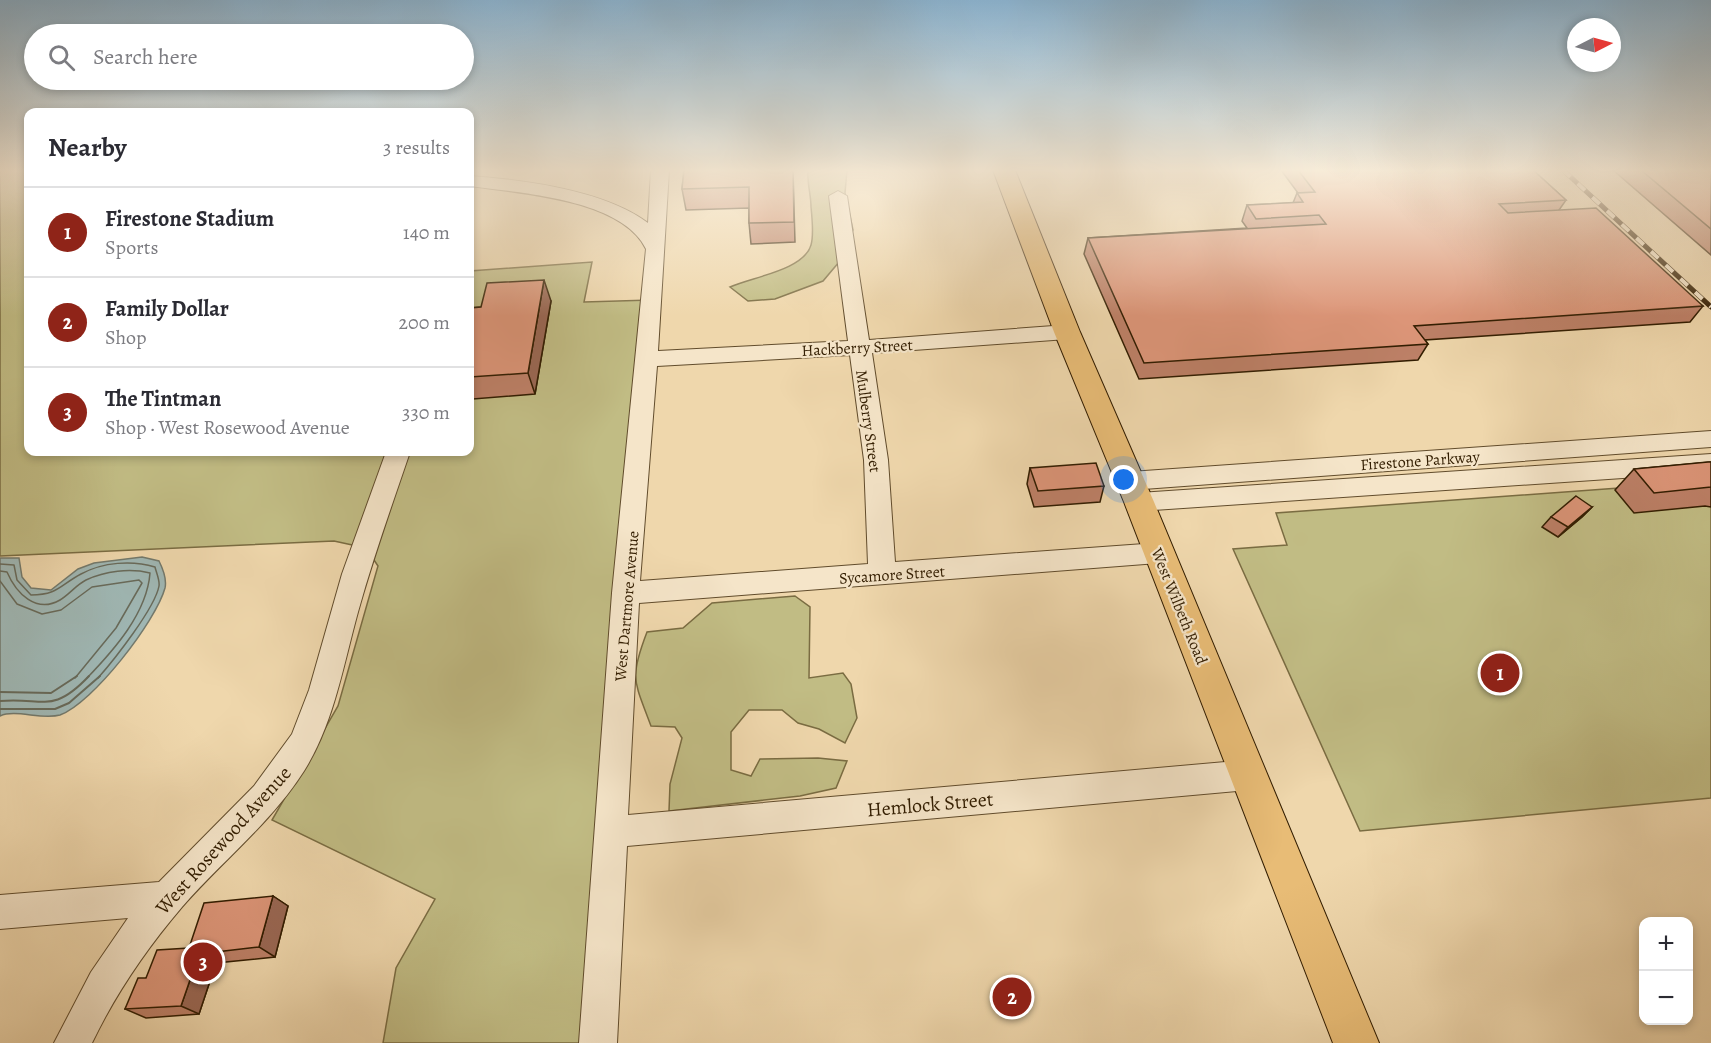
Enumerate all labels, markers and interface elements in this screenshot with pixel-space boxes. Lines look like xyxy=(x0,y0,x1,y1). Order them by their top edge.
north arrow xyxy=(1567,18,1621,72)
search box xyxy=(24,24,474,90)
icon: search xyxy=(45,41,78,74)
text: Search here xyxy=(93,42,198,72)
text: Nearby xyxy=(48,130,127,165)
text: 3 results xyxy=(383,134,450,161)
text: Firestone Stadium xyxy=(105,204,274,234)
text: 1 xyxy=(64,219,71,246)
text: 140 m xyxy=(403,219,450,246)
text: Sports xyxy=(105,234,158,261)
text: Family Dollar xyxy=(105,294,229,324)
text: 2 xyxy=(63,309,72,336)
text: 200 m xyxy=(399,309,450,336)
text: Shop xyxy=(105,324,147,351)
street label: Hackberry Street xyxy=(801,334,913,362)
street label: Mulberry Street xyxy=(850,368,886,474)
text: The Tintman xyxy=(105,384,221,414)
text: 3 xyxy=(63,399,72,426)
text: 330 m xyxy=(402,399,450,426)
text: Shop · West Rosewood Avenue xyxy=(105,414,350,441)
street label: Firestone Parkway xyxy=(1360,446,1481,476)
your location xyxy=(1109,465,1138,494)
street label: West Dartmore Avenue xyxy=(609,530,645,683)
street label: West Wilbeth Road xyxy=(1145,544,1213,668)
street label: Sycamore Street xyxy=(838,560,946,590)
pin: 1 xyxy=(1480,650,1520,696)
street label: West Rosewood Avenue xyxy=(149,760,297,921)
street label: Hemlock Street xyxy=(866,785,995,823)
map controls xyxy=(1639,917,1693,1025)
button: + xyxy=(1639,917,1693,971)
pin: 3 xyxy=(184,940,222,984)
button: − xyxy=(1639,971,1693,1025)
pin: 2 xyxy=(992,974,1032,1020)

